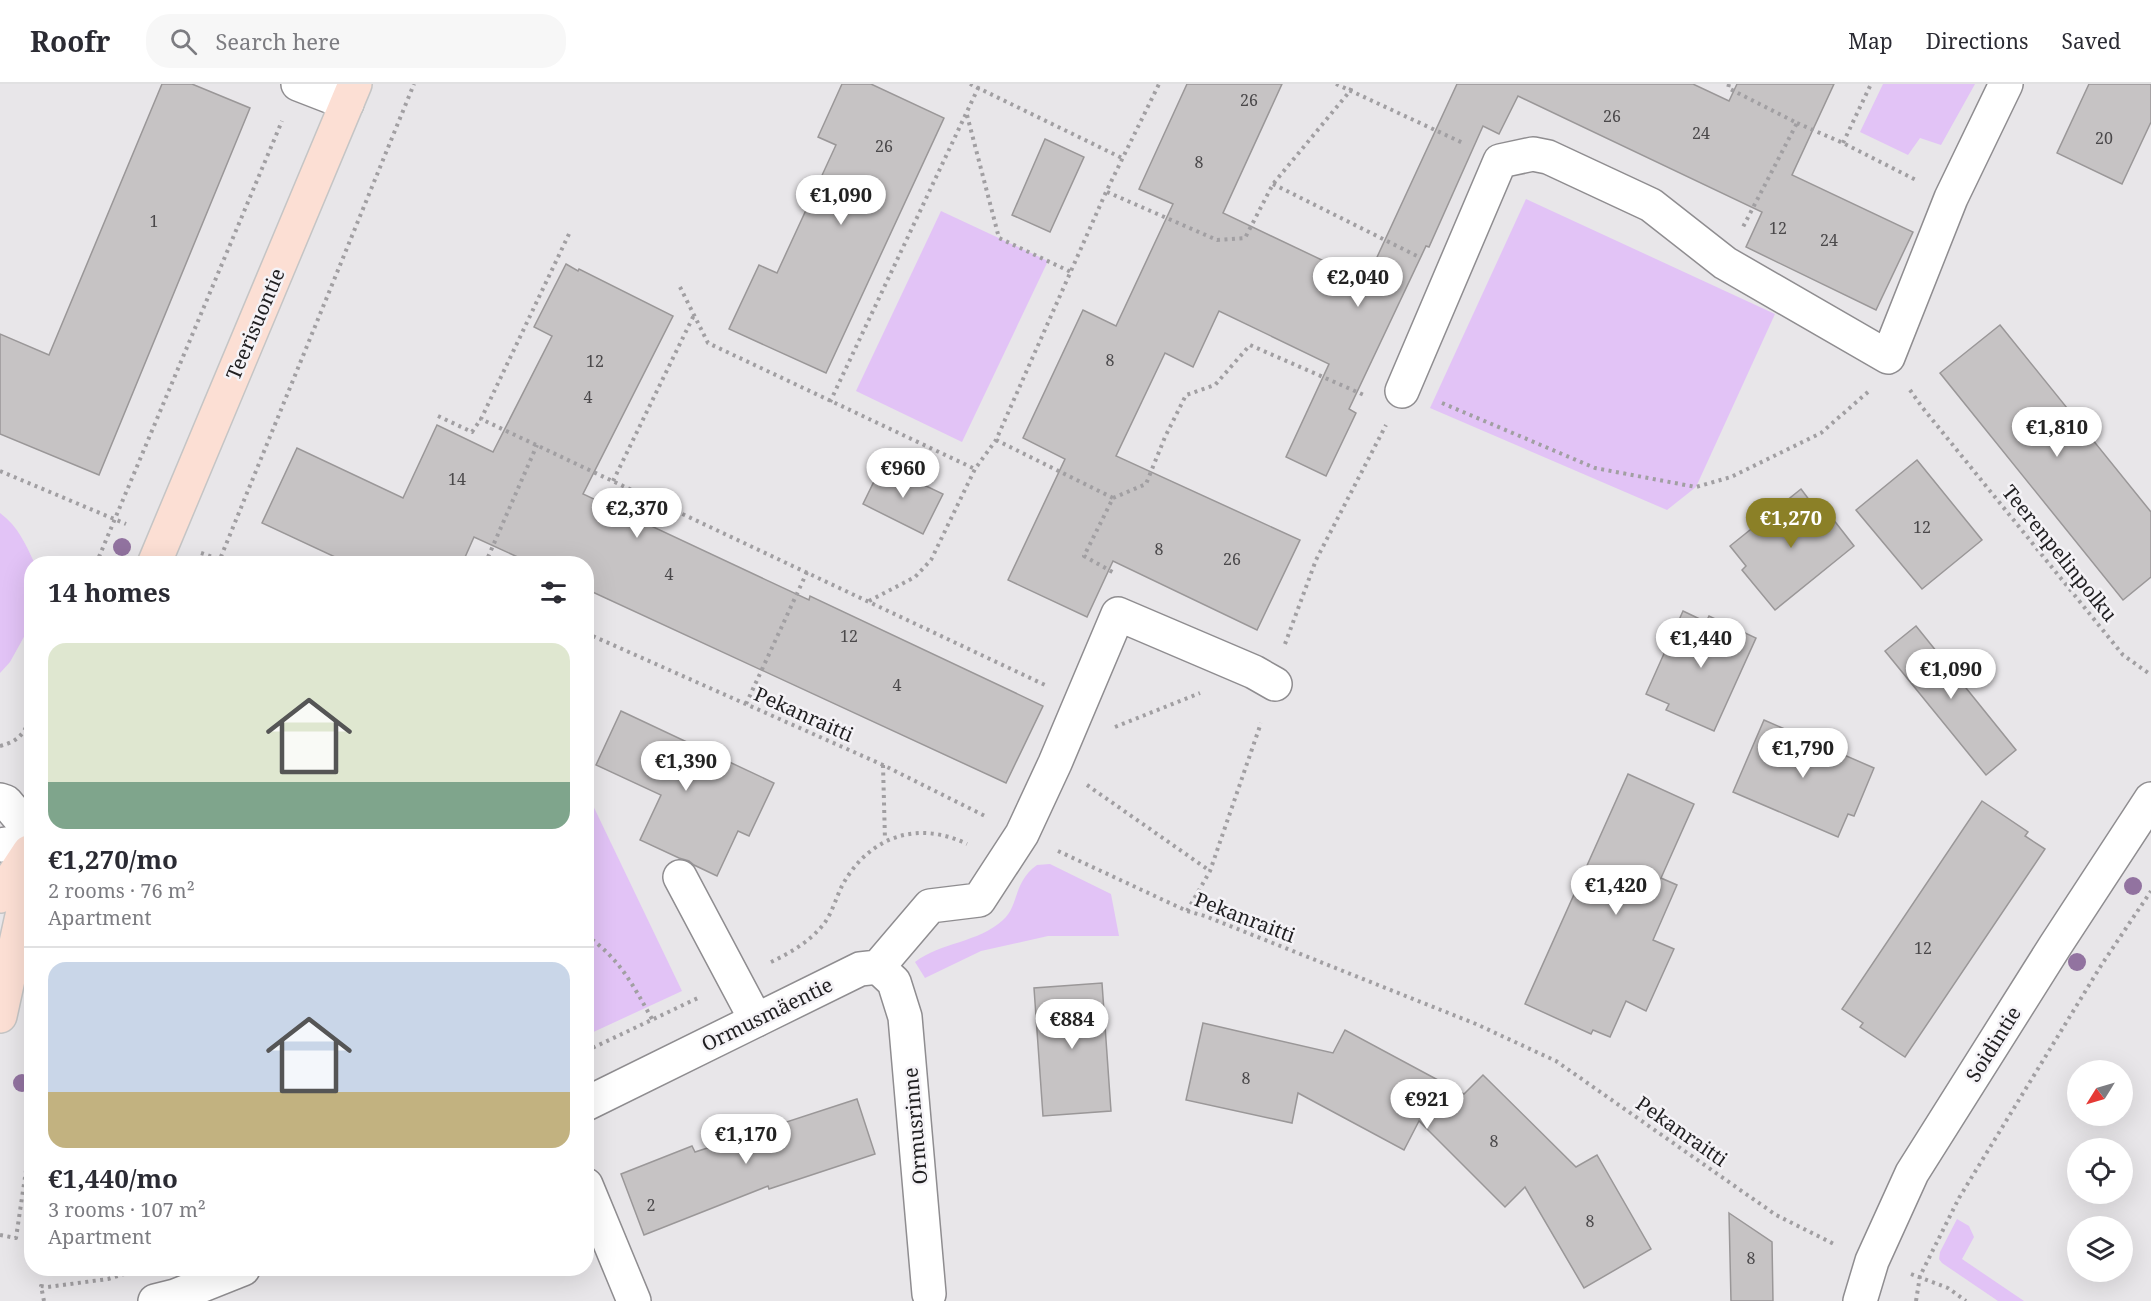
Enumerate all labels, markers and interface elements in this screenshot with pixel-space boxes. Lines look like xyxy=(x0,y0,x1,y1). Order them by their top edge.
search box xyxy=(146,14,566,68)
text: Roofr xyxy=(30,22,110,60)
icon: search xyxy=(167,25,200,58)
text: Search here xyxy=(215,26,340,56)
text: Map xyxy=(1848,27,1893,55)
text: Directions xyxy=(1926,27,2028,55)
text: Saved xyxy=(2061,27,2121,55)
house number: 26 xyxy=(1240,89,1258,111)
house number: 26 xyxy=(1603,105,1621,127)
house number: 24 xyxy=(1692,122,1710,144)
house number: 20 xyxy=(2095,127,2113,149)
house number: 26 xyxy=(875,135,893,157)
house number: 8 xyxy=(1195,151,1204,173)
pin: €1,090 xyxy=(792,175,890,226)
text: €1,090 xyxy=(810,181,872,208)
house number: 1 xyxy=(150,210,158,232)
house number: 12 xyxy=(1769,217,1787,239)
house number: 24 xyxy=(1820,229,1838,251)
pin: €2,040 xyxy=(1309,257,1407,308)
text: €2,040 xyxy=(1327,263,1389,290)
street label: Teerisuontie xyxy=(219,264,291,384)
house number: 8 xyxy=(1106,349,1115,371)
house number: 12 xyxy=(586,350,604,372)
house number: 4 xyxy=(584,386,593,408)
pin: €1,810 xyxy=(2008,407,2106,458)
text: €1,810 xyxy=(2026,413,2088,440)
pin: €960 xyxy=(867,448,939,499)
text: €960 xyxy=(880,454,926,481)
house number: 14 xyxy=(448,468,466,490)
street label: Teerenpelinpolku xyxy=(1996,479,2124,627)
pin: €2,370 xyxy=(588,488,686,539)
text: €2,370 xyxy=(606,494,668,521)
pin: €1,270 xyxy=(1742,498,1840,549)
text: €1,270 xyxy=(1760,504,1822,531)
house number: 12 xyxy=(1913,516,1931,538)
house number: 8 xyxy=(1155,538,1164,560)
house number: 26 xyxy=(1223,548,1241,570)
house number: 4 xyxy=(665,563,674,585)
text: 14 homes xyxy=(48,574,170,610)
icon: filters xyxy=(537,576,570,609)
pin: €1,440 xyxy=(1652,618,1750,669)
text: €1,440 xyxy=(1670,624,1732,651)
house number: 12 xyxy=(840,625,858,647)
pin: €1,090 xyxy=(1902,649,2000,700)
text: €1,090 xyxy=(1920,655,1982,682)
house number: 4 xyxy=(893,674,902,696)
street label: Pekanraitti xyxy=(750,680,858,748)
icon: home xyxy=(255,682,363,790)
pin: €1,790 xyxy=(1754,728,1852,779)
text: €1,790 xyxy=(1772,734,1834,761)
pin: €1,390 xyxy=(637,741,735,792)
text: €1,390 xyxy=(655,747,717,774)
text: €1,270/mo xyxy=(48,841,178,877)
pin: €1,420 xyxy=(1567,865,1665,916)
text: €1,420 xyxy=(1585,871,1647,898)
text: 2 rooms · 76 m² xyxy=(48,877,195,904)
street label: Pekanraitti xyxy=(1191,885,1300,949)
text: Apartment xyxy=(48,904,152,931)
house number: 12 xyxy=(1914,937,1932,959)
street label: Ormusmäentie xyxy=(697,971,837,1057)
pin: €884 xyxy=(1036,999,1108,1050)
icon: home xyxy=(255,1001,363,1109)
street label: Soidintie xyxy=(1959,1001,2027,1087)
text: €884 xyxy=(1049,1005,1095,1032)
north arrow xyxy=(2067,1060,2133,1126)
map controls xyxy=(2067,1060,2133,1282)
street label: Ormusrinne xyxy=(896,1066,934,1186)
house number: 8 xyxy=(1242,1067,1251,1089)
pin: €921 xyxy=(1391,1079,1463,1130)
text: €921 xyxy=(1404,1085,1450,1112)
street label: Pekanraitti xyxy=(1631,1090,1734,1173)
pin: €1,170 xyxy=(697,1114,795,1165)
text: €1,170 xyxy=(715,1120,777,1147)
house number: 8 xyxy=(1490,1130,1499,1152)
button: locate xyxy=(2067,1138,2133,1204)
text: €1,440/mo xyxy=(48,1160,178,1196)
house number: 2 xyxy=(647,1194,655,1216)
text: 3 rooms · 107 m² xyxy=(48,1196,206,1223)
house number: 8 xyxy=(1586,1210,1595,1232)
button: layers xyxy=(2067,1216,2133,1282)
text: Apartment xyxy=(48,1223,152,1250)
house number: 8 xyxy=(1747,1247,1756,1269)

